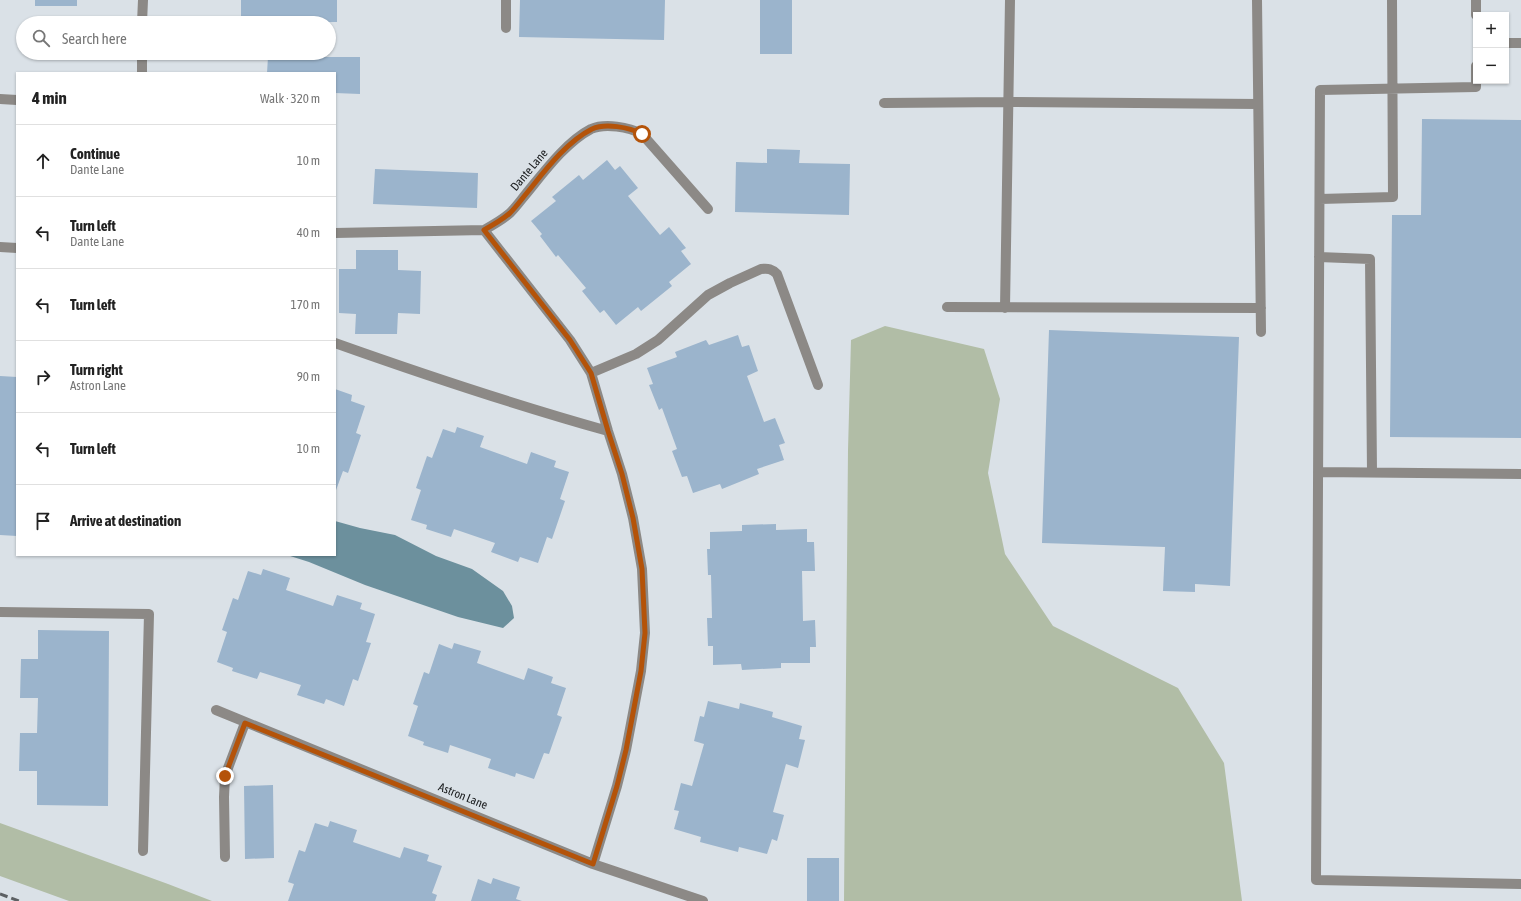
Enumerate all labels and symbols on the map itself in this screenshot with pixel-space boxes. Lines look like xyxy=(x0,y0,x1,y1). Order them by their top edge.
route start xyxy=(633,125,651,143)
street label: Dante Lane xyxy=(508,146,550,194)
route end xyxy=(216,767,234,785)
street label: Astron Lane xyxy=(436,780,490,812)

